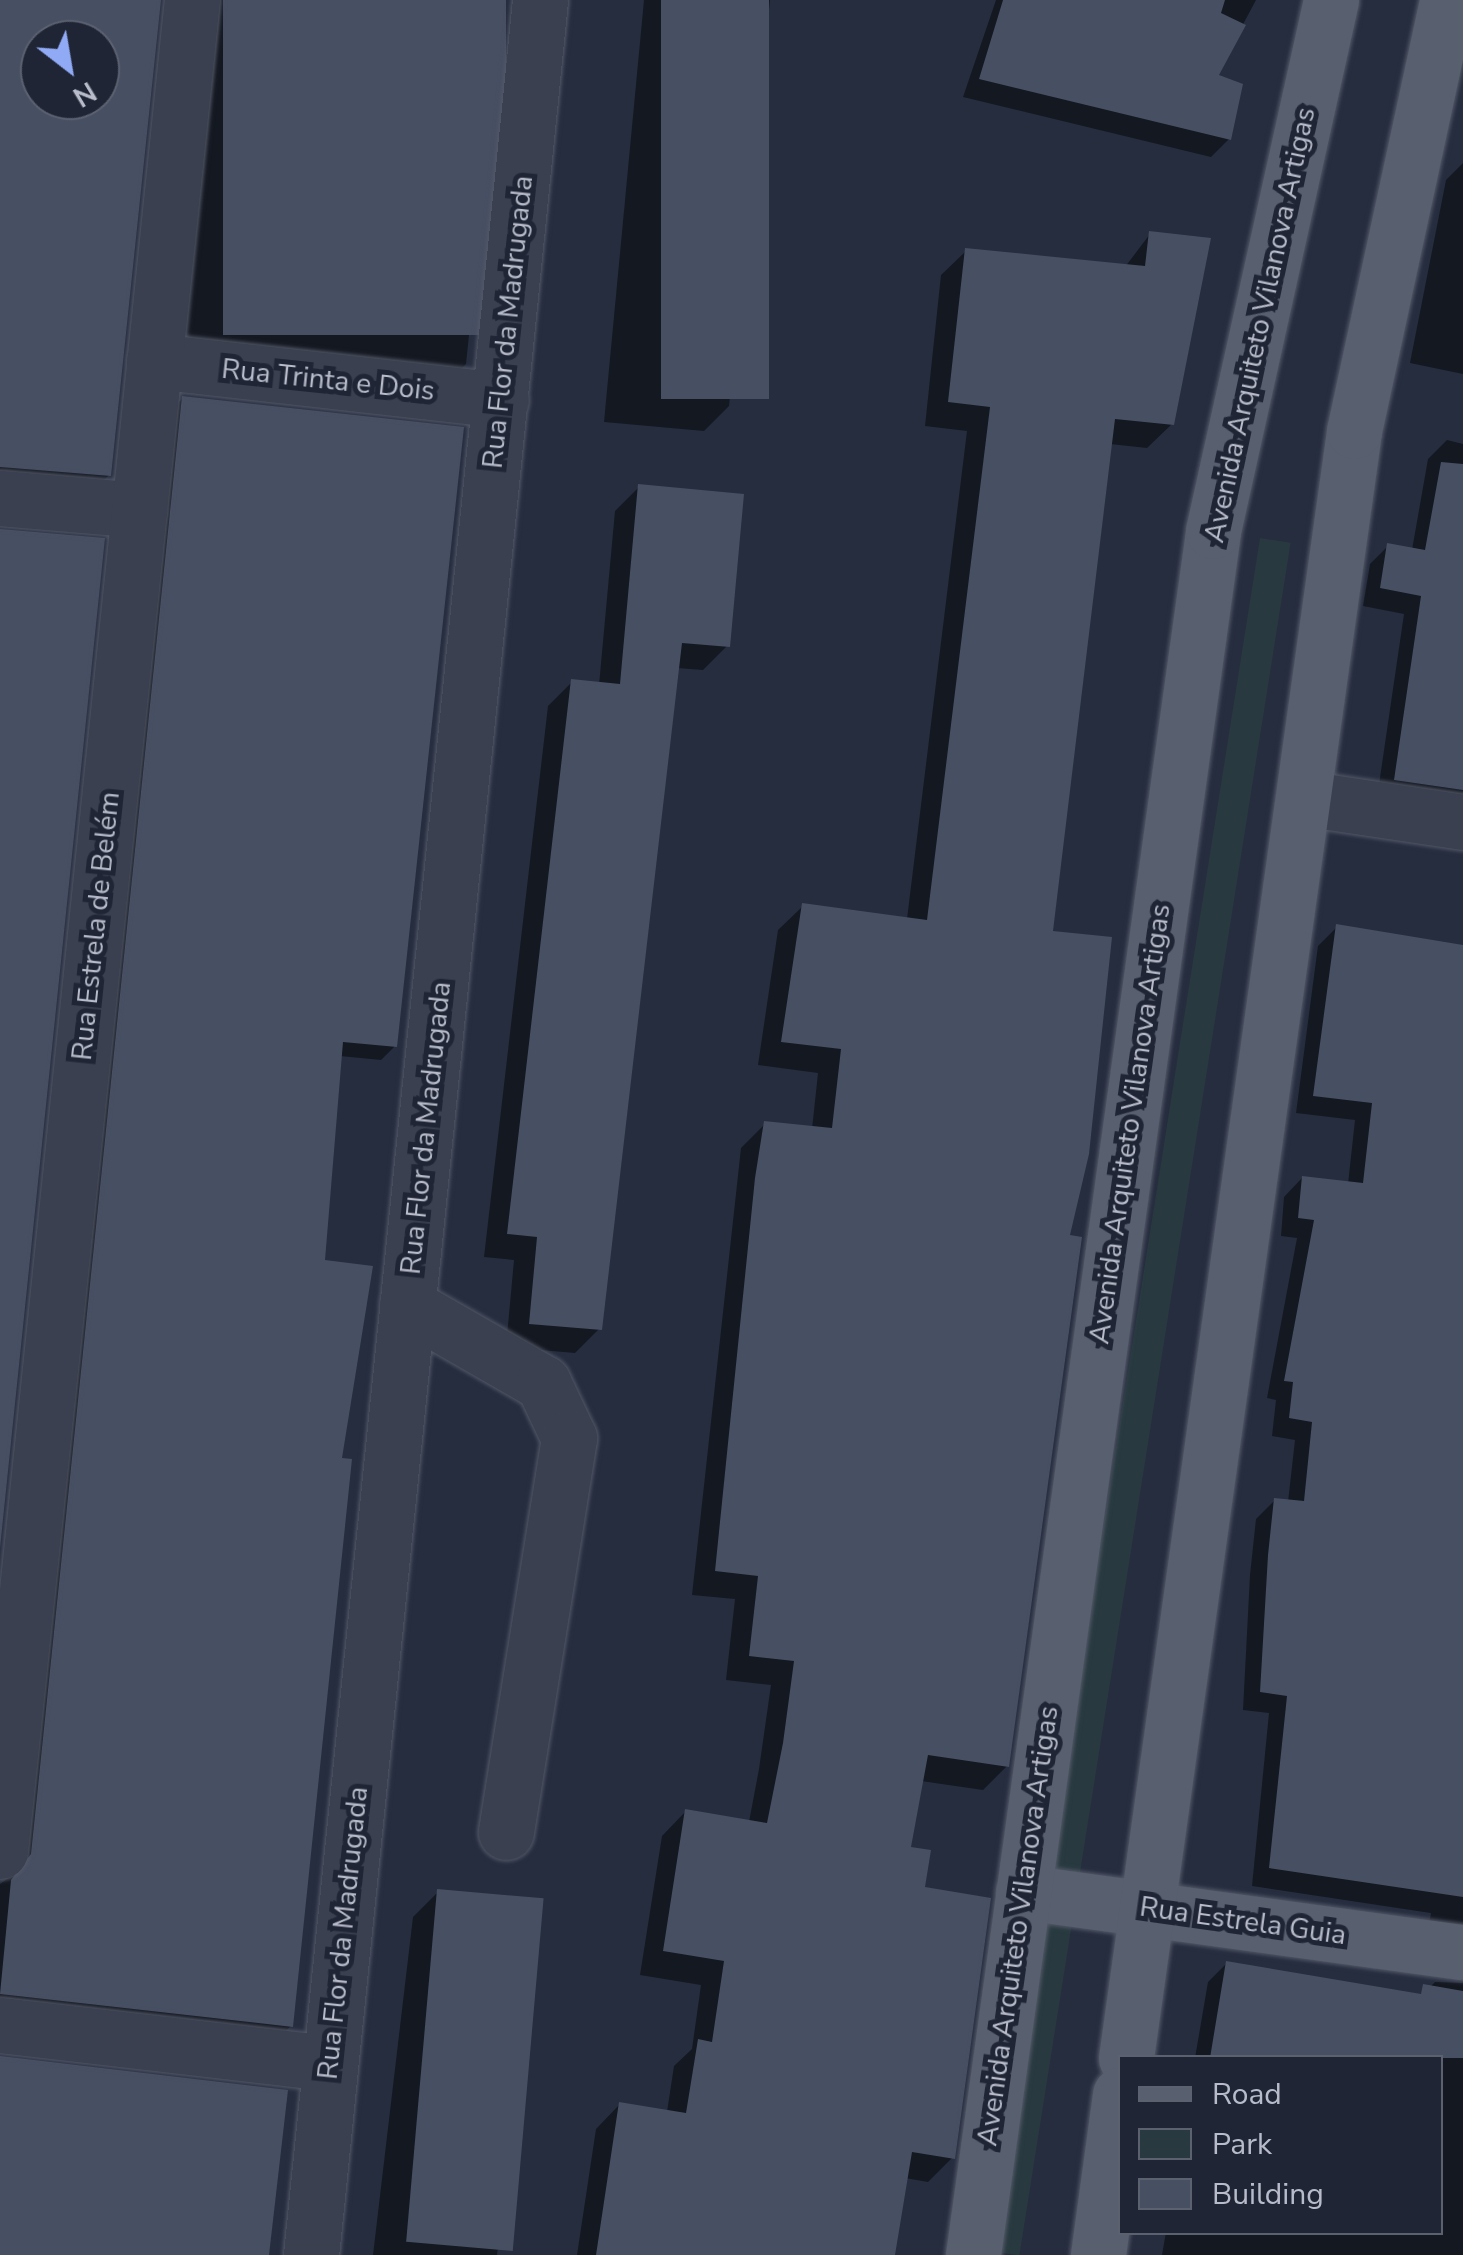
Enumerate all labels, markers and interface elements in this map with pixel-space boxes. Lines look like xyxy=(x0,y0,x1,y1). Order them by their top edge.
north arrow xyxy=(20,20,120,120)
text: N xyxy=(66,72,103,116)
street label: Avenida Arquiteto Vilanova Artigas xyxy=(1197,104,1323,546)
street label: Rua Flor da Madrugada xyxy=(476,174,540,470)
street label: Rua Trinta e Dois xyxy=(220,352,436,408)
street label: Rua Estrela de Belém xyxy=(65,790,127,1062)
street label: Avenida Arquiteto Vilanova Artigas xyxy=(1082,902,1178,1346)
street label: Rua Flor da Madrugada xyxy=(394,980,458,1276)
street label: Avenida Arquiteto Vilanova Artigas xyxy=(970,1704,1066,2148)
street label: Rua Flor da Madrugada xyxy=(311,1785,375,2081)
street label: Rua Estrela Guia xyxy=(1138,1890,1348,1952)
legend xyxy=(1118,2055,1443,2235)
text: Road xyxy=(1212,2074,1282,2115)
text: Park xyxy=(1212,2124,1272,2165)
text: Building xyxy=(1212,2174,1324,2215)

